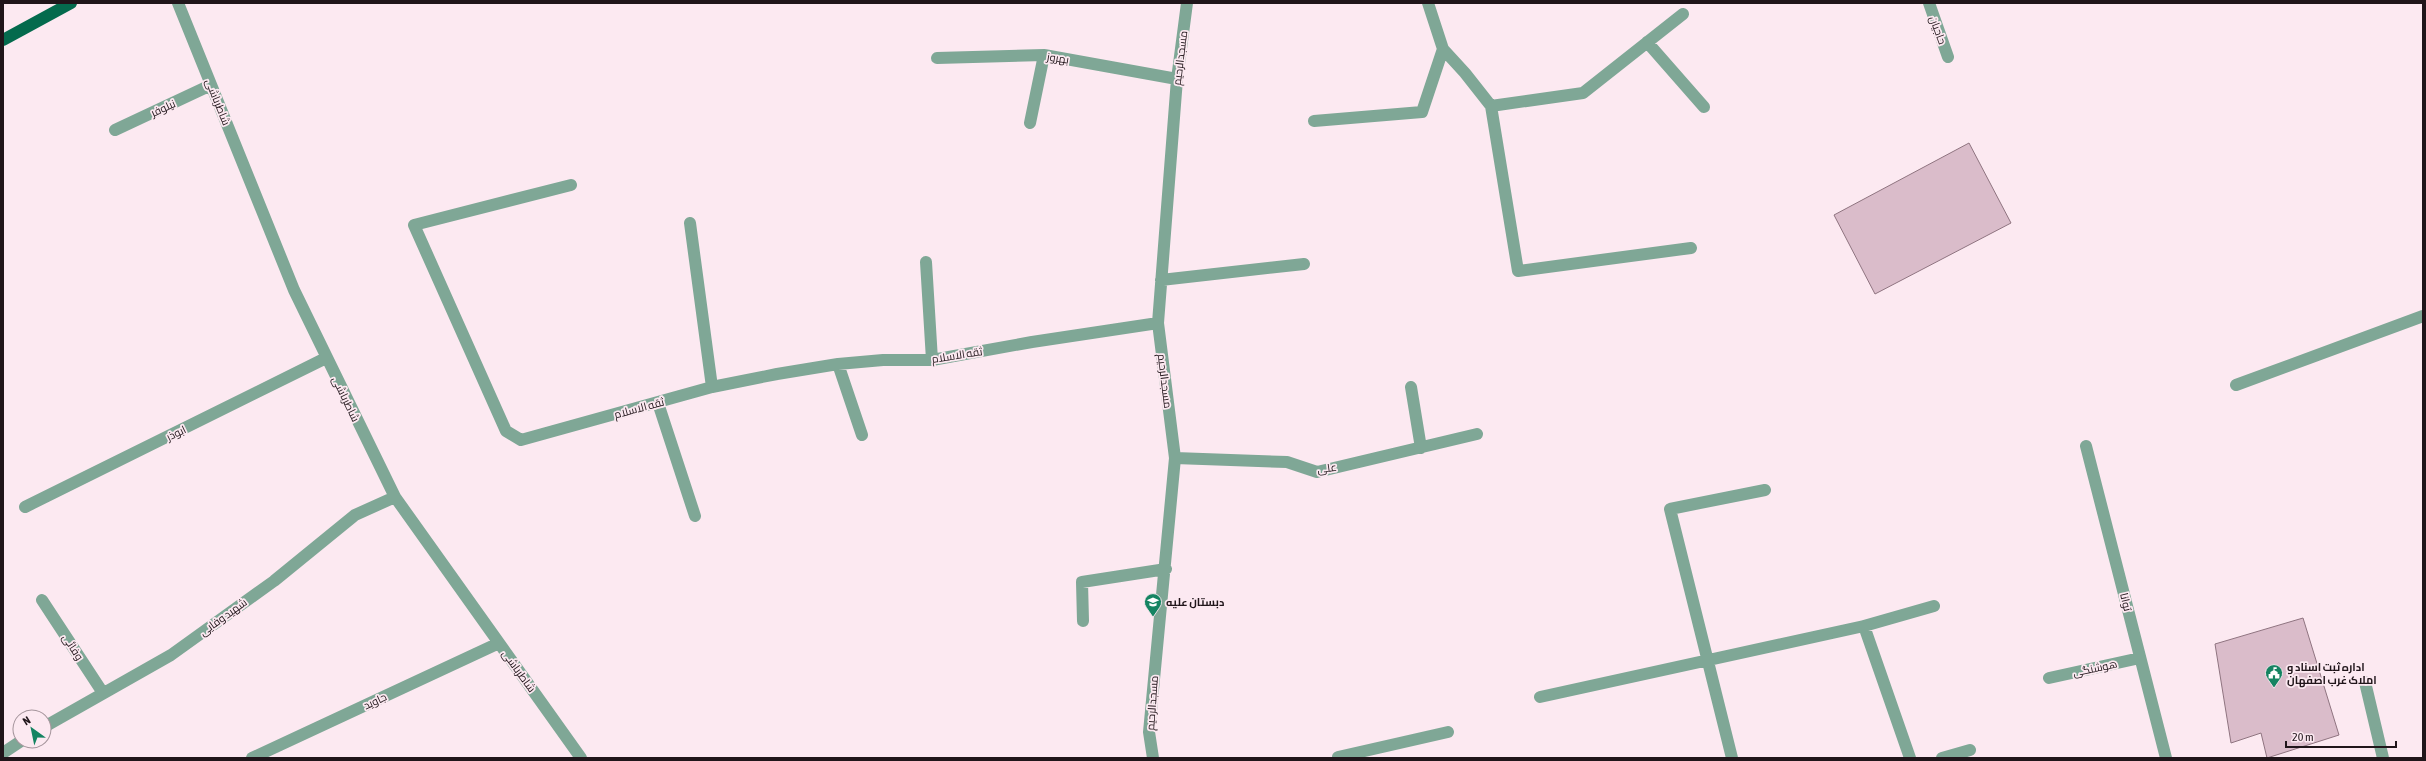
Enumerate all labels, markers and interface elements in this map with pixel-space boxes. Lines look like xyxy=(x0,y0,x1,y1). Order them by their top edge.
street label: حاجیان xyxy=(1926,14,1949,46)
street label: مسجدالرحیم xyxy=(1171,30,1191,86)
street label: بهروز xyxy=(1045,50,1070,67)
street label: شاطرباشی xyxy=(202,77,233,127)
street label: نیلوفر xyxy=(148,97,178,120)
street label: ثقه الاسلام xyxy=(931,345,984,367)
street label: مسجدالرحیم xyxy=(1154,353,1174,409)
street label: شاطرباشی xyxy=(329,374,362,424)
street label: ثقه الاسلام xyxy=(613,396,666,422)
street label: ابوذر xyxy=(163,423,188,444)
street label: علی xyxy=(1316,461,1338,476)
school or university icon: دبستان علیه xyxy=(1143,592,1163,617)
street label: توانا xyxy=(2117,592,2134,613)
street label: شهید وفایی xyxy=(197,596,250,639)
place label: دبستان علیه xyxy=(1166,596,1224,609)
street label: وفائی xyxy=(59,632,86,663)
street label: شاطرباشی xyxy=(499,648,538,695)
street label: هوشنگی xyxy=(2072,657,2118,680)
place label: اداره ثبت اسناد و املاک غرب اصفهان xyxy=(2287,661,2377,688)
public building icon: اداره ثبت اسناد و املاک غرب اصفهان xyxy=(2264,663,2284,688)
street label: مسجدالرحیم xyxy=(1144,675,1162,731)
street label: جاوید xyxy=(362,690,389,712)
north arrow xyxy=(12,709,52,749)
text: N xyxy=(21,714,33,727)
scale bar xyxy=(2286,723,2396,749)
text: 20 m xyxy=(2292,730,2314,744)

